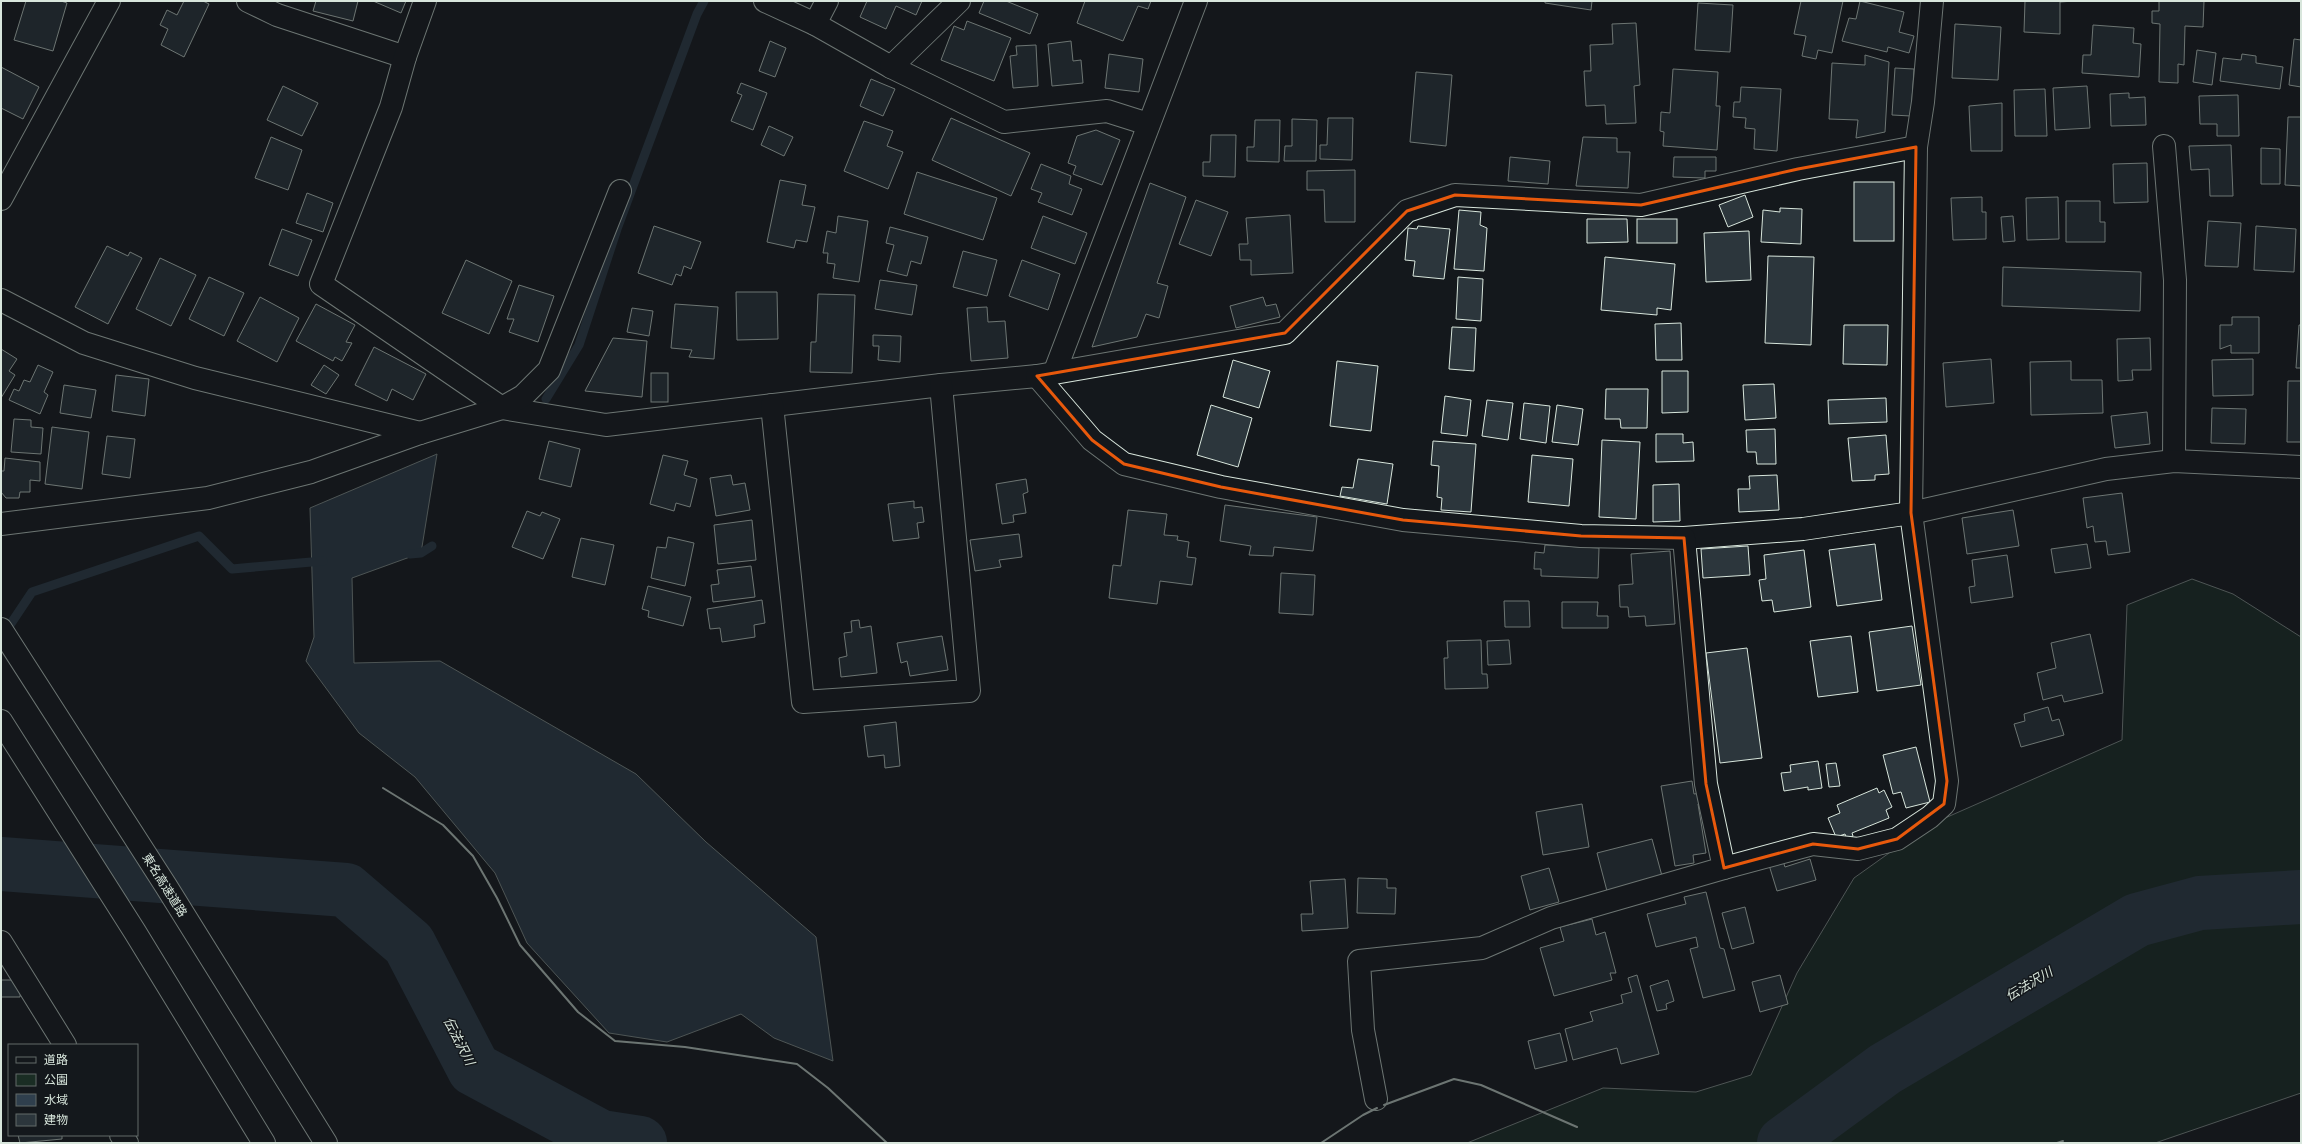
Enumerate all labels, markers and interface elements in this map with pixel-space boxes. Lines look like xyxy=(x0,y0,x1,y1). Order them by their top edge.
street label: 東名高速道路 xyxy=(140,850,190,920)
water label: 伝法沢川 xyxy=(2002,962,2057,1005)
water label: 伝法沢川 xyxy=(440,1014,479,1070)
legend xyxy=(8,1044,138,1136)
text: 道路 xyxy=(44,1052,68,1067)
text: 公園 xyxy=(44,1072,68,1087)
text: 水域 xyxy=(44,1092,68,1107)
text: 建物 xyxy=(44,1112,68,1127)

